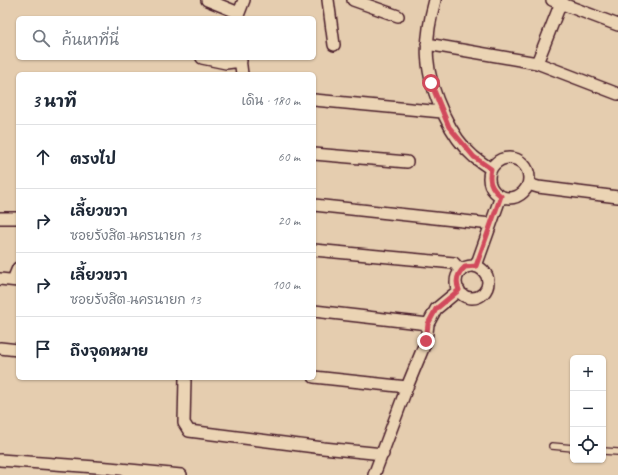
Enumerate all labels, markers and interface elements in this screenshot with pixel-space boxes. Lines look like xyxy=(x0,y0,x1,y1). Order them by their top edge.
search box xyxy=(16,16,316,60)
icon: search xyxy=(30,27,52,49)
text: ค้นหาที่นี่ xyxy=(62,31,119,50)
route start xyxy=(422,74,440,92)
text: 3 นาที xyxy=(32,91,77,112)
text: เดิน · 180 m xyxy=(242,93,300,109)
icon: ahead xyxy=(32,146,54,168)
text: 60 m xyxy=(278,149,300,165)
text: ตรงไป xyxy=(70,150,116,169)
text: เลี้ยวขวา xyxy=(70,202,128,221)
icon: right xyxy=(32,210,54,232)
text: 20 m xyxy=(278,213,300,229)
text: ซอยรังสิต-นครนายก 13 xyxy=(70,228,201,244)
text: เลี้ยวขวา xyxy=(70,266,128,285)
icon: right xyxy=(32,274,54,296)
text: 100 m xyxy=(272,277,300,293)
text: ซอยรังสิต-นครนายก 13 xyxy=(70,292,201,308)
route end xyxy=(417,332,435,350)
icon: arrive xyxy=(32,338,54,360)
text: ถึงจุดหมาย xyxy=(70,342,148,361)
map controls xyxy=(570,355,606,463)
button: + xyxy=(570,355,606,391)
button: − xyxy=(570,391,606,427)
button: locate xyxy=(570,427,606,463)

